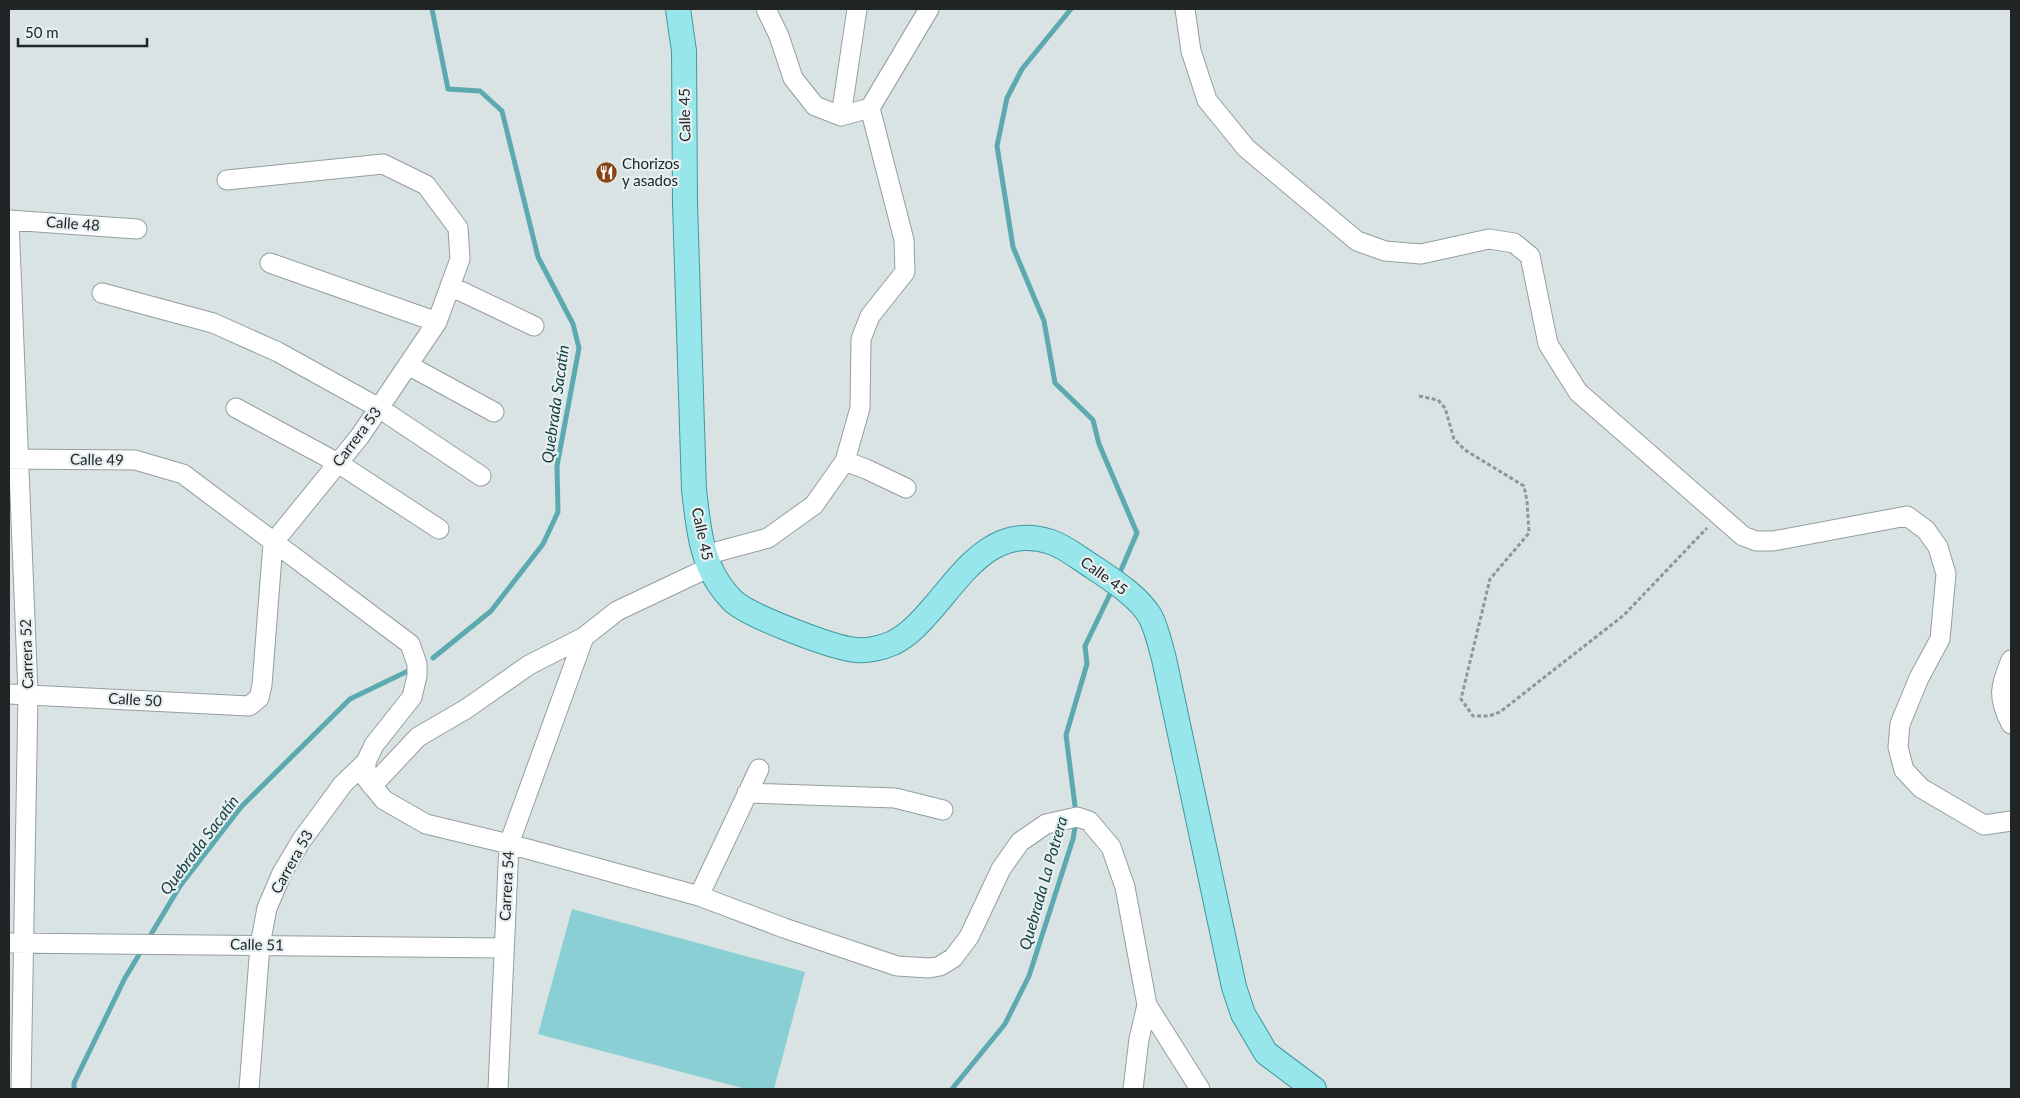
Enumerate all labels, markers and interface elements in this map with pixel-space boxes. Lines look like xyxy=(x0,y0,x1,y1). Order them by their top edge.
scale bar xyxy=(18,15,146,47)
text: 50 m xyxy=(25,23,59,41)
street label: Calle 45 xyxy=(675,88,693,142)
place label: Chorizos y asados xyxy=(622,154,680,189)
restaurant icon: Chorizos y asados xyxy=(594,161,618,185)
street label: Calle 48 xyxy=(46,212,100,234)
water label: Quebrada Sacatín xyxy=(537,344,572,464)
street label: Carrera 53 xyxy=(328,403,384,470)
street label: Calle 49 xyxy=(70,450,124,468)
street label: Calle 45 xyxy=(689,506,717,562)
street label: Calle 45 xyxy=(1078,552,1132,598)
street label: Carrera 52 xyxy=(16,619,36,689)
street label: Calle 50 xyxy=(108,689,163,709)
water label: Quebrada Sacatín xyxy=(155,791,242,898)
water label: Quebrada La Potrera xyxy=(1014,814,1071,952)
street label: Carrera 53 xyxy=(266,827,316,897)
street label: Carrera 54 xyxy=(495,850,517,921)
street label: Calle 51 xyxy=(230,935,284,953)

